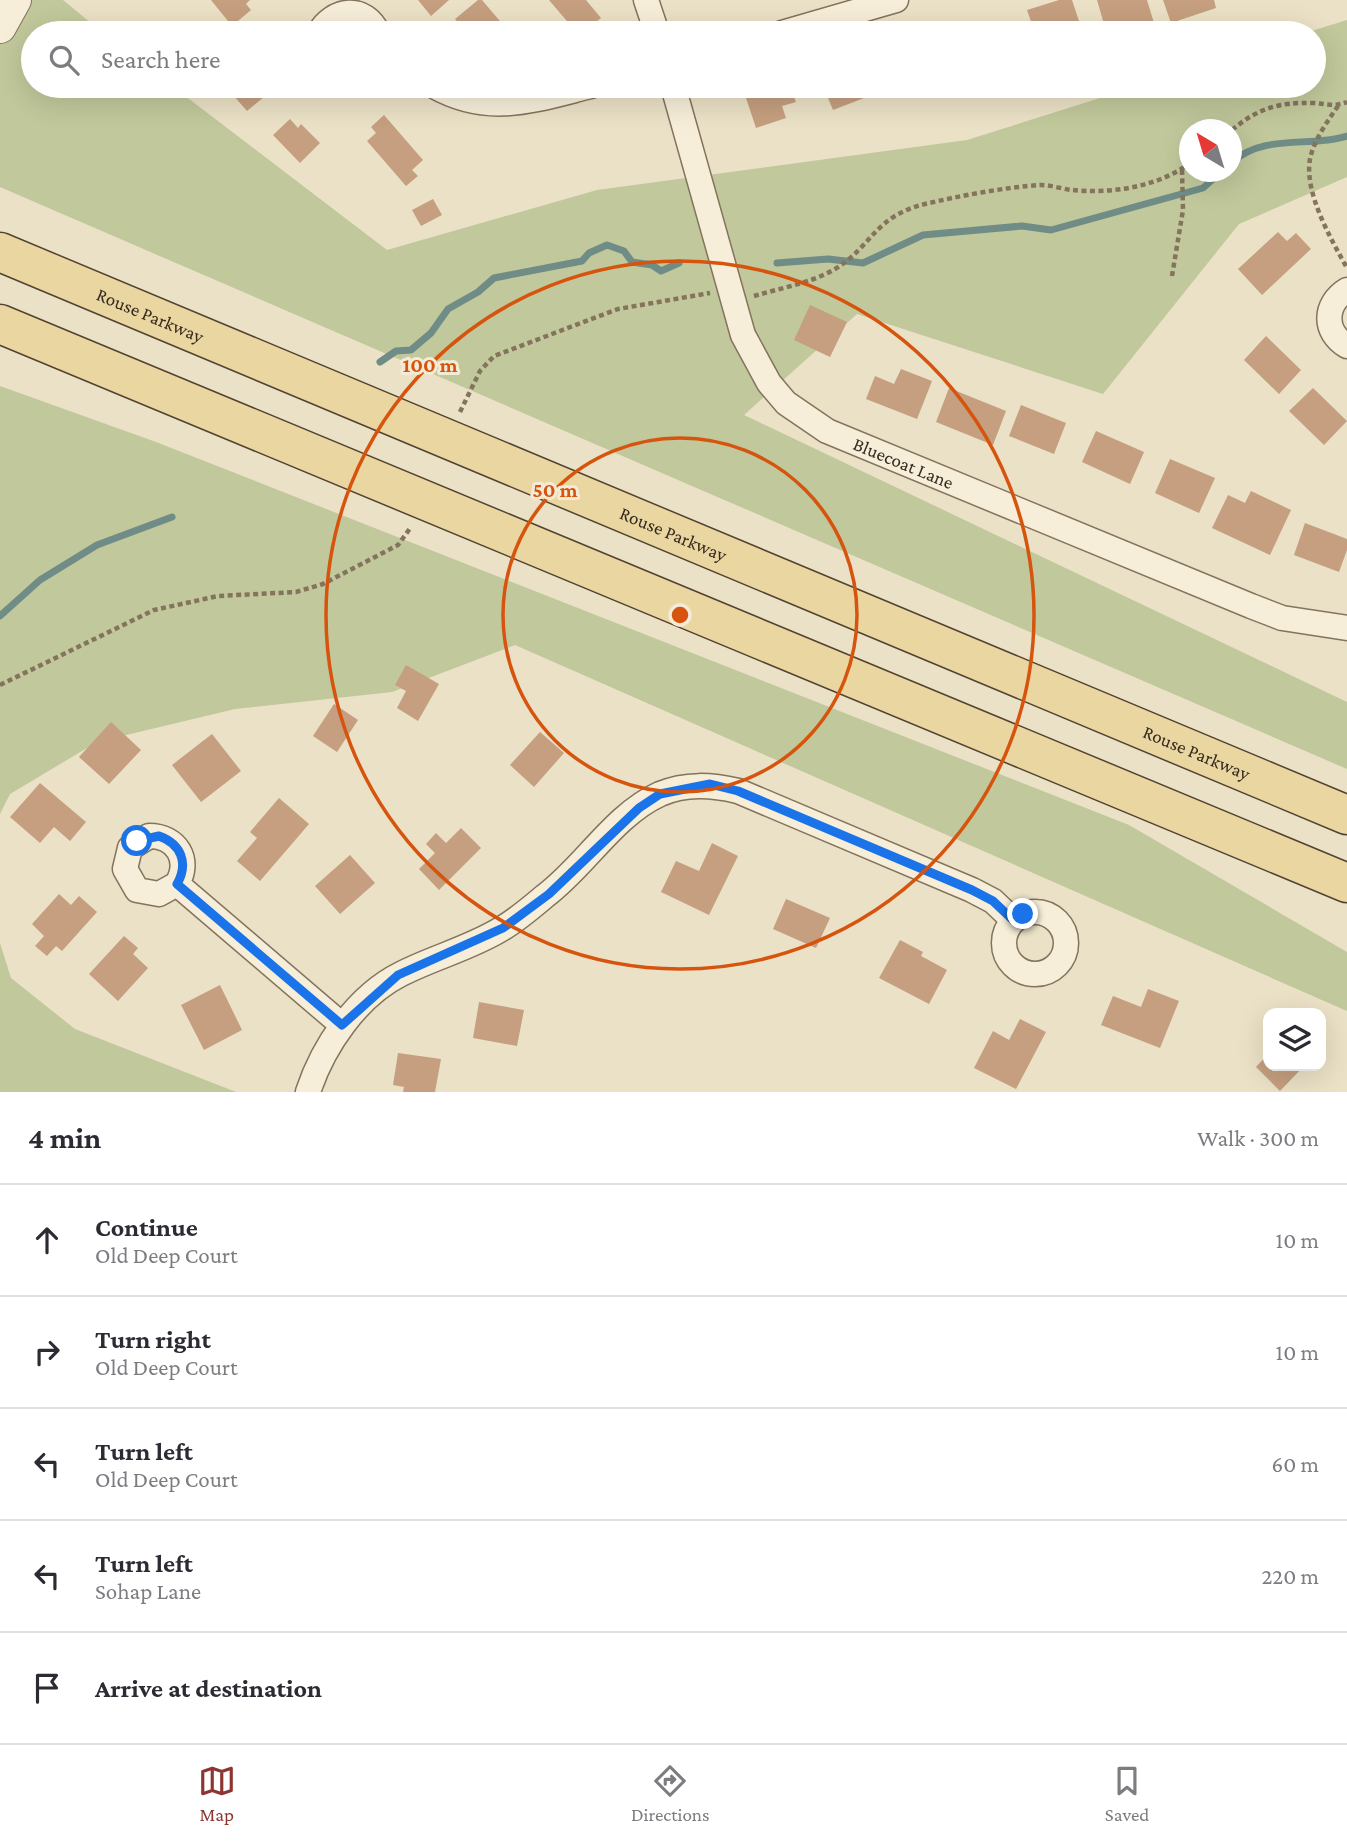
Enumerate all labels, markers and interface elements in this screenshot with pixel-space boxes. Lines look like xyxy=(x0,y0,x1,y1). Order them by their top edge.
search box xyxy=(21,21,1326,98)
icon: search xyxy=(45,41,83,79)
text: Search here xyxy=(101,45,220,74)
north arrow xyxy=(1179,119,1242,182)
street label: Rouse Parkway xyxy=(94,284,207,347)
text: 100 m xyxy=(402,353,458,377)
street label: Bluecoat Lane xyxy=(850,433,957,493)
text: 50 m xyxy=(533,478,578,502)
street label: Rouse Parkway xyxy=(617,502,730,566)
centre of rings xyxy=(668,603,692,627)
street label: Rouse Parkway xyxy=(1140,721,1253,784)
route start xyxy=(121,825,152,856)
route end xyxy=(1007,898,1038,929)
map controls xyxy=(1263,1008,1326,1071)
button: layers xyxy=(1263,1008,1326,1071)
text: 4 min xyxy=(28,1121,101,1154)
text: Walk · 300 m xyxy=(1197,1125,1319,1151)
text: Continue xyxy=(95,1213,198,1242)
icon: ahead xyxy=(28,1221,66,1259)
text: 10 m xyxy=(1276,1227,1319,1253)
text: Old Deep Court xyxy=(95,1242,238,1268)
text: Turn right xyxy=(95,1325,211,1354)
icon: right xyxy=(28,1333,66,1371)
text: 10 m xyxy=(1276,1339,1319,1365)
text: Old Deep Court xyxy=(95,1354,238,1380)
text: Turn left xyxy=(95,1437,193,1466)
icon: left xyxy=(28,1445,66,1483)
text: 60 m xyxy=(1272,1451,1319,1477)
text: Old Deep Court xyxy=(95,1466,238,1492)
text: Turn left xyxy=(95,1549,193,1578)
icon: left xyxy=(28,1557,66,1595)
text: 220 m xyxy=(1261,1563,1319,1589)
text: Sohap Lane xyxy=(95,1578,201,1604)
icon: arrive xyxy=(28,1669,66,1707)
text: Arrive at destination xyxy=(95,1674,322,1703)
tab: Map xyxy=(198,1762,236,1825)
tab: Directions xyxy=(631,1762,710,1825)
tab: Saved xyxy=(1105,1762,1149,1825)

